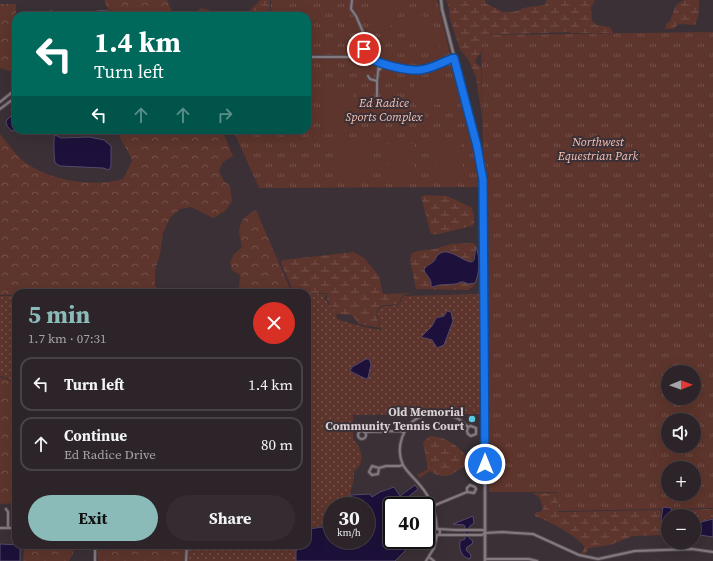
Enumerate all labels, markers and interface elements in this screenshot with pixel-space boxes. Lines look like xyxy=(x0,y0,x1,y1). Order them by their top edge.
text: 1.4 km xyxy=(94,23,181,61)
icon: left xyxy=(28,28,80,80)
pin xyxy=(347,32,381,66)
icon: arrive xyxy=(353,38,375,60)
text: Turn left xyxy=(94,59,164,84)
park label: Ed Radice Sports Complex xyxy=(345,95,423,125)
icon: left xyxy=(88,104,110,126)
icon: ahead xyxy=(130,104,152,126)
icon: ahead xyxy=(172,104,194,126)
icon: right xyxy=(214,104,236,126)
park label: Northwest Equestrian Park xyxy=(557,134,638,164)
text: 5 min xyxy=(28,298,90,331)
button: close xyxy=(253,302,295,344)
text: 1.7 km · 07:31 xyxy=(28,330,107,347)
north arrow xyxy=(661,365,701,405)
map controls xyxy=(661,365,701,549)
icon: left xyxy=(30,373,52,395)
text: Turn left xyxy=(64,374,124,395)
text: 1.4 km xyxy=(248,374,293,395)
place label: Old Memorial Community Tennis Court xyxy=(325,404,465,434)
button: sound xyxy=(661,413,701,453)
marker: Old Memorial Community Tennis Court xyxy=(467,414,477,424)
text: Continue xyxy=(64,425,127,446)
icon: ahead xyxy=(30,433,52,455)
text: 80 m xyxy=(261,434,293,455)
position arrow xyxy=(464,443,506,485)
text: Ed Radice Drive xyxy=(64,446,156,463)
button: + xyxy=(661,461,701,501)
button: Exit xyxy=(28,495,158,541)
button: Share xyxy=(166,495,295,541)
speed limit sign: 40 xyxy=(383,497,435,549)
text: 30 xyxy=(338,504,360,532)
button: − xyxy=(661,509,701,549)
text: km/h xyxy=(337,526,361,539)

